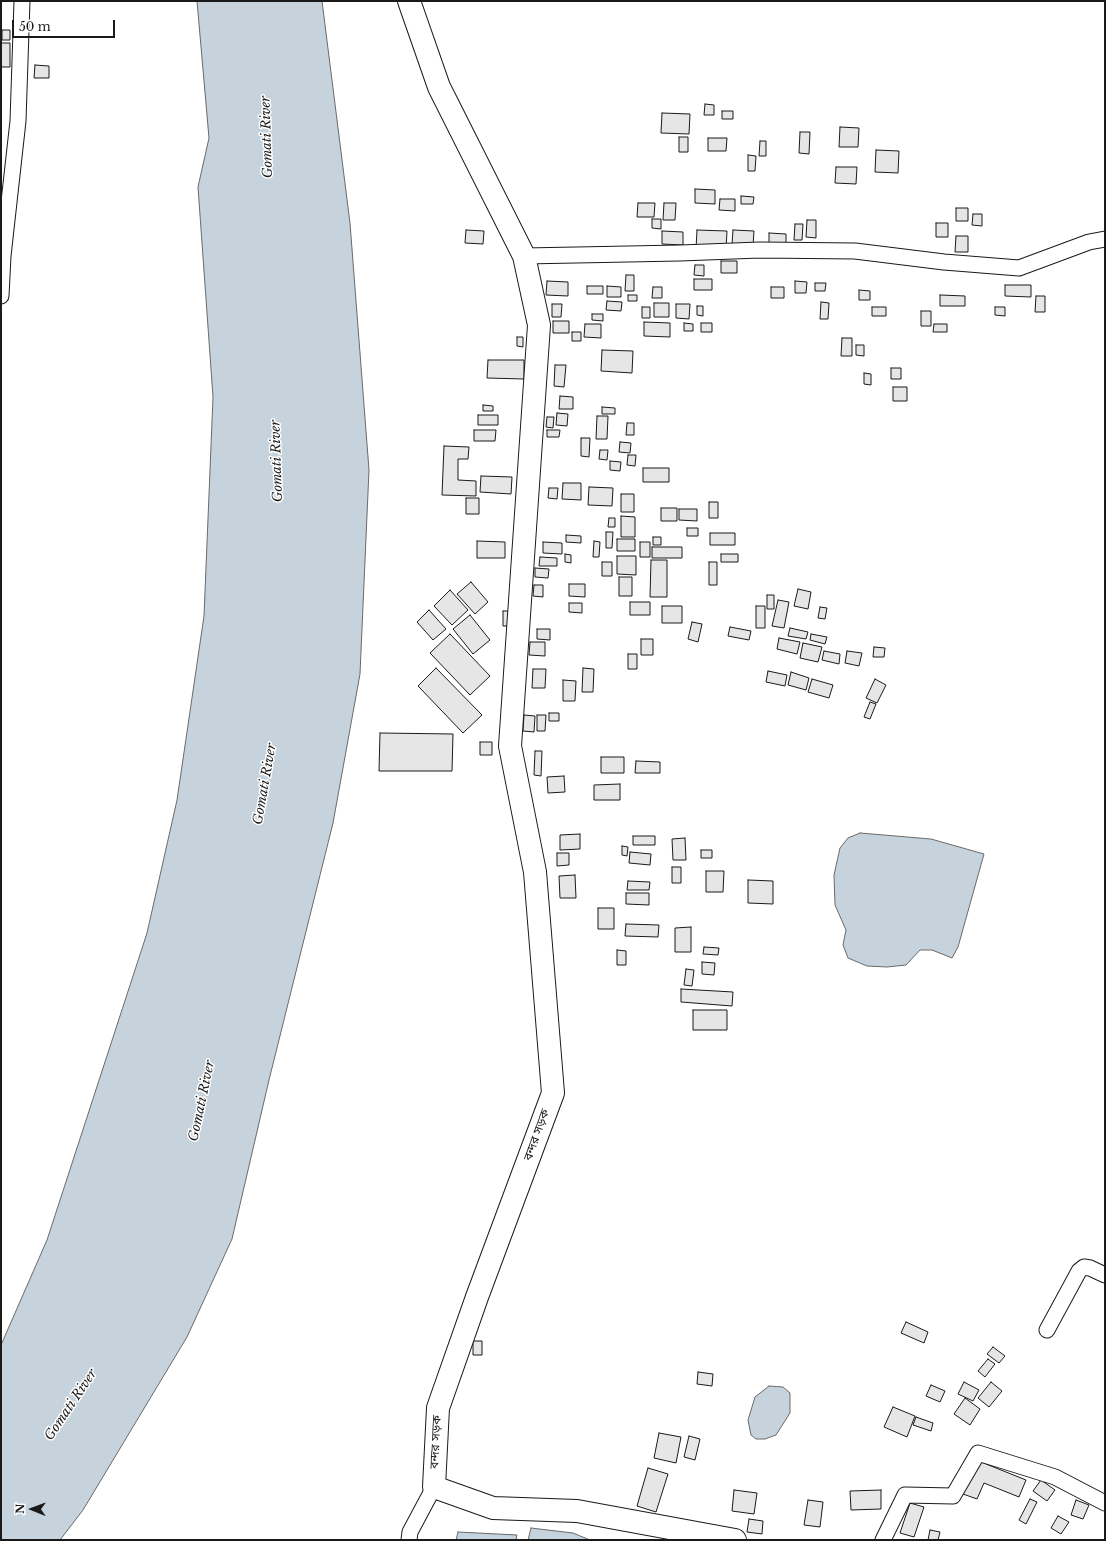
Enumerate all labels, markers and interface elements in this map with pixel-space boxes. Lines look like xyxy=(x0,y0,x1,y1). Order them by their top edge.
scale bar xyxy=(14,12,117,38)
text: 50 m xyxy=(19,19,51,34)
water label: Gomati River xyxy=(258,96,276,178)
water label: Gomati River xyxy=(268,420,286,502)
water label: Gomati River xyxy=(250,742,280,826)
water label: Gomati River xyxy=(186,1059,218,1143)
street label: বন্দর সড়ক xyxy=(521,1107,553,1163)
water label: Gomati River xyxy=(41,1366,101,1444)
street label: বন্দর সড়ক xyxy=(427,1415,445,1469)
north arrow xyxy=(12,1489,52,1529)
text: N xyxy=(13,1503,27,1514)

